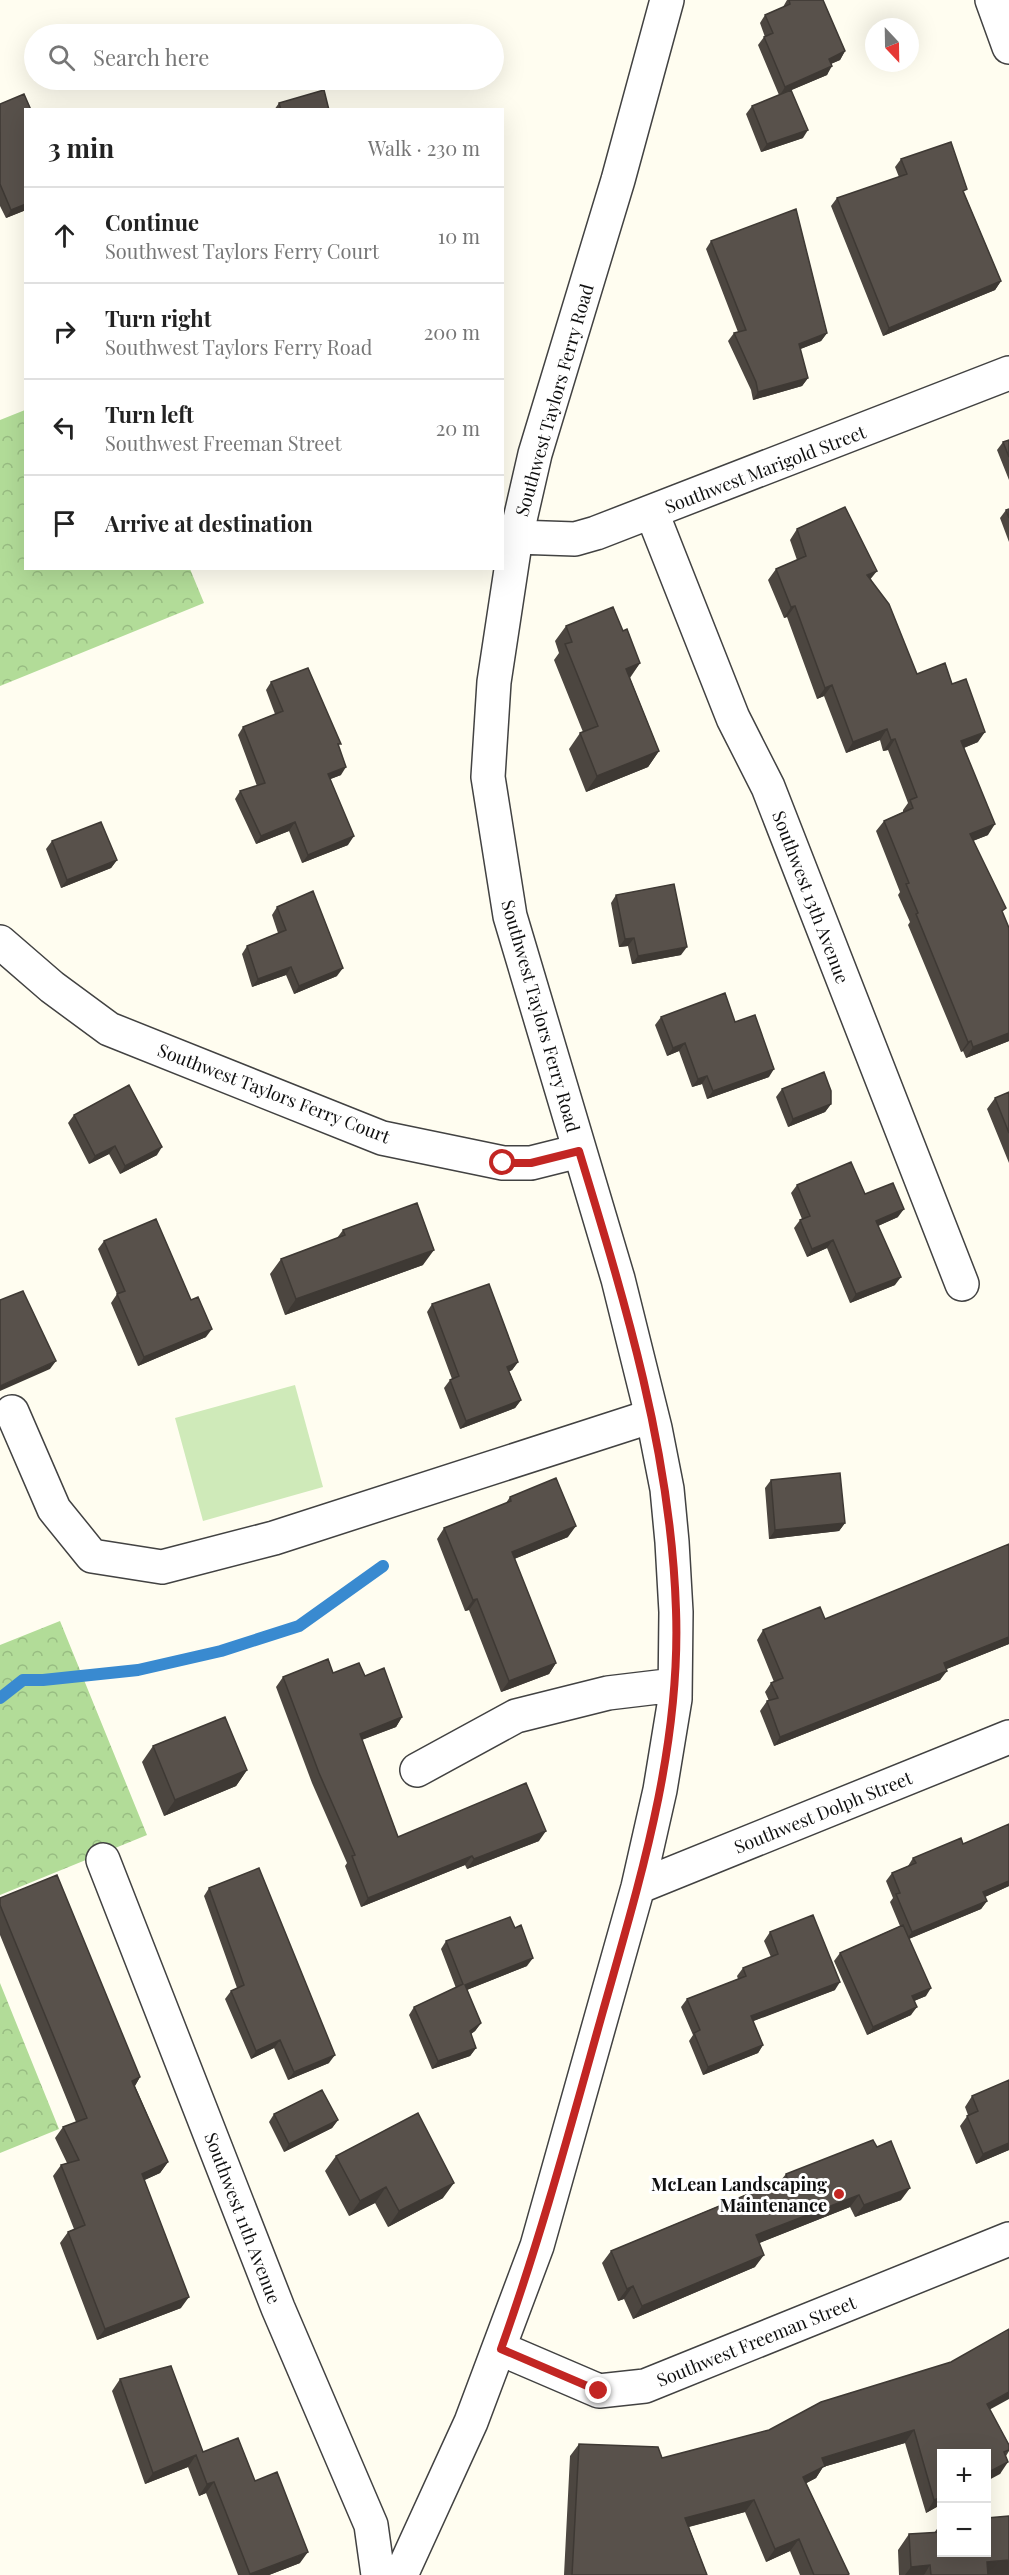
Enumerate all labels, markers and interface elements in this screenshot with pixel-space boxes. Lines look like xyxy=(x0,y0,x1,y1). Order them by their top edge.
north arrow xyxy=(865,18,919,72)
search box xyxy=(24,24,504,90)
icon: search xyxy=(45,41,78,74)
text: Search here xyxy=(93,42,209,72)
text: 3 min xyxy=(48,130,114,165)
text: Walk · 230 m xyxy=(368,134,480,161)
text: Continue xyxy=(105,207,199,237)
icon: ahead xyxy=(48,219,81,252)
text: 10 m xyxy=(438,222,480,249)
text: Southwest Taylors Ferry Court xyxy=(105,237,379,264)
street label: Southwest Taylors Ferry Road xyxy=(509,281,599,519)
text: Turn right xyxy=(105,303,211,333)
icon: right xyxy=(48,315,81,348)
text: 200 m xyxy=(424,318,480,345)
text: Southwest Taylors Ferry Road xyxy=(105,333,372,360)
text: Turn left xyxy=(105,399,194,429)
icon: left xyxy=(48,411,81,444)
text: 20 m xyxy=(436,414,480,441)
street label: Southwest Marigold Street xyxy=(661,419,869,518)
text: Southwest Freeman Street xyxy=(105,429,342,456)
icon: arrive xyxy=(48,507,81,540)
text: Arrive at destination xyxy=(105,508,313,538)
street label: Southwest 13th Avenue xyxy=(767,807,855,987)
street label: Southwest Taylors Ferry Road xyxy=(496,897,586,1135)
street label: Southwest Taylors Ferry Court xyxy=(155,1038,394,1149)
route start xyxy=(489,1149,515,1175)
street label: Southwest Dolph Street xyxy=(730,1765,916,1859)
street label: Southwest 11th Avenue xyxy=(199,2129,287,2307)
place label: McLean Landscaping Maintenance xyxy=(651,2172,827,2217)
marker: McLean Landscaping Maintenance xyxy=(832,2187,846,2201)
street label: Southwest Freeman Street xyxy=(653,2290,860,2392)
route end xyxy=(585,2377,611,2403)
map controls xyxy=(937,2449,991,2557)
button: + xyxy=(937,2449,991,2503)
button: − xyxy=(937,2503,991,2557)

